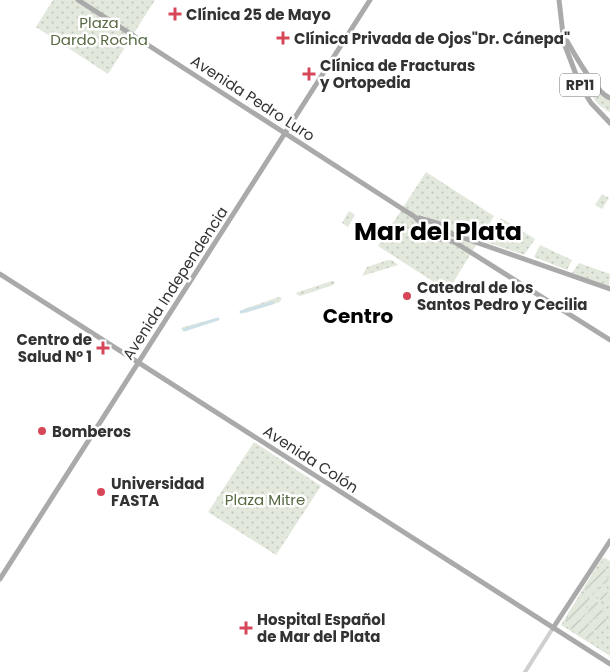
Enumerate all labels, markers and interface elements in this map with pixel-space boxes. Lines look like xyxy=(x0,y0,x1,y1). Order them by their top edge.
place label: Clínica 25 de Mayo xyxy=(186,4,331,25)
marker: Clínica 25 de Mayo xyxy=(168,7,182,21)
park label: Plaza Dardo Rocha xyxy=(50,12,148,50)
place label: Clínica Privada de Ojos"Dr. Cánepa" xyxy=(294,28,570,49)
marker: Clínica Privada de Ojos"Dr. Cánepa" xyxy=(276,31,290,45)
street label: Avenida Pedro Luro xyxy=(187,50,319,146)
place label: Clínica de Fracturas y Ortopedia xyxy=(319,55,475,93)
marker: Clínica de Fracturas y Ortopedia xyxy=(302,67,316,81)
road number: RP11 xyxy=(560,74,600,96)
street label: Avenida Independencia xyxy=(117,202,233,364)
district label: Mar del Plata xyxy=(354,214,522,249)
place label: Catedral de los Santos Pedro y Cecilia xyxy=(417,277,588,315)
marker: Catedral de los Santos Pedro y Cecilia xyxy=(401,290,413,302)
district label: Centro xyxy=(323,302,393,330)
place label: Centro de Salud Nº 1 xyxy=(17,329,92,367)
marker: Centro de Salud Nº 1 xyxy=(96,341,110,355)
street label: Avenida Colón xyxy=(259,420,363,498)
place label: Bomberos xyxy=(52,421,131,442)
marker: Bomberos xyxy=(36,425,48,437)
place label: Universidad FASTA xyxy=(111,473,205,511)
marker: Universidad FASTA xyxy=(95,486,107,498)
park label: Plaza Mitre xyxy=(225,489,305,510)
place label: Hospital Español de Mar del Plata xyxy=(257,609,385,647)
marker: Hospital Español de Mar del Plata xyxy=(239,621,253,635)

